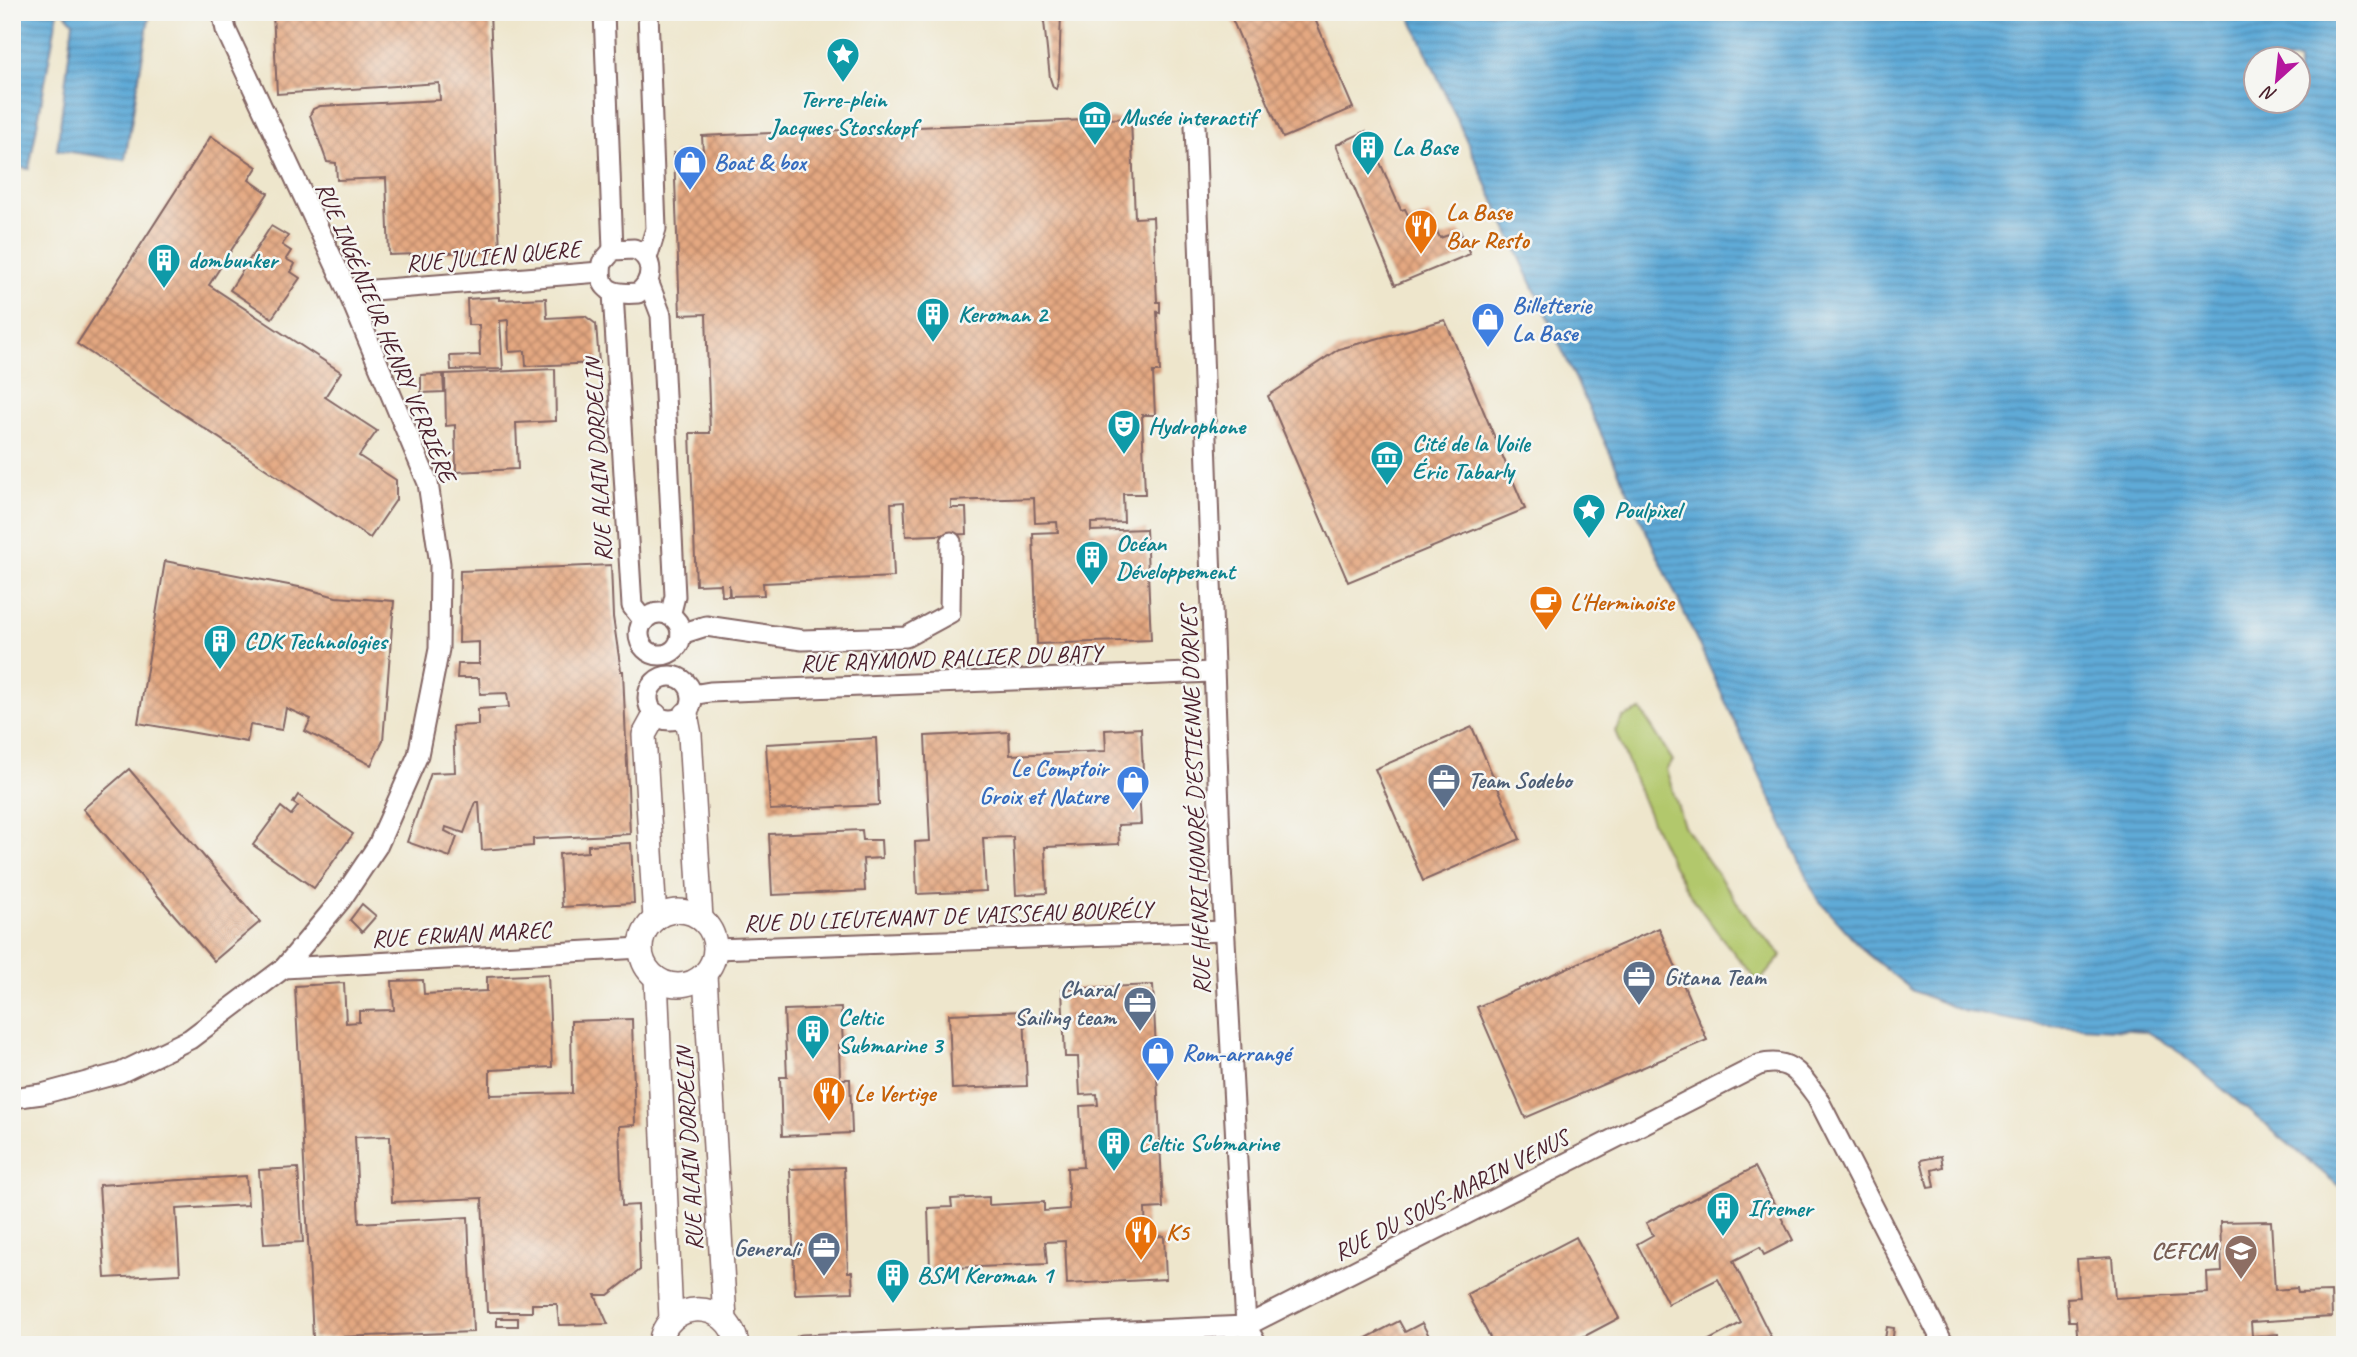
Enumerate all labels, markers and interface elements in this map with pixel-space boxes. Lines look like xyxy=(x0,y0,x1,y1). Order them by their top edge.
place icon: Terre-plein Jacques Stosskopf xyxy=(824,35,862,84)
north arrow xyxy=(2242,46,2312,116)
text: N xyxy=(2256,79,2280,108)
place label: Terre-plein Jacques Stosskopf xyxy=(768,84,922,142)
museum icon: Musée interactif xyxy=(1076,98,1114,147)
place label: Musée interactif xyxy=(1120,102,1262,132)
building icon: La Base xyxy=(1349,128,1387,177)
place label: La Base xyxy=(1392,132,1459,162)
shop icon: Boat & box xyxy=(671,143,709,192)
place label: Boat & box xyxy=(714,147,809,177)
street label: RUE INGÉNIEUR HENRY VERRIÈRE xyxy=(309,178,464,489)
place label: La Base Bar Resto xyxy=(1446,197,1531,255)
restaurant icon: La Base Bar Resto xyxy=(1402,207,1440,256)
street label: RUE JULIEN QUERE xyxy=(405,233,584,279)
building icon: dombunker xyxy=(145,241,183,290)
place label: dombunker xyxy=(188,245,280,275)
place label: Billetterie La Base xyxy=(1512,290,1593,348)
building icon: Keroman 2 xyxy=(914,295,952,344)
place label: Keroman 2 xyxy=(958,299,1049,329)
shop icon: Billetterie La Base xyxy=(1469,300,1507,349)
street label: RUE ALAIN DORDELIN xyxy=(578,354,618,562)
theatre icon: Hydrophone xyxy=(1105,407,1143,456)
place label: Hydrophone xyxy=(1148,411,1247,441)
place label: Cité de la Voile Éric Tabarly xyxy=(1412,428,1532,486)
museum icon: Cité de la Voile Éric Tabarly xyxy=(1368,438,1406,487)
place icon: Poulpixel xyxy=(1570,491,1608,540)
place label: Poulpixel xyxy=(1614,495,1686,525)
place label: Océan Développement xyxy=(1116,528,1238,586)
building icon: Océan Développement xyxy=(1073,538,1111,587)
cafe icon: L'Herminoise xyxy=(1527,583,1565,632)
place label: L'Herminoise xyxy=(1570,587,1676,617)
street label: RUE HENRI HONORÉ D'ESTIENNE D'ORVES xyxy=(1173,602,1217,995)
building icon: CDK Technologies xyxy=(201,622,239,671)
place label: CDK Technologies xyxy=(244,626,389,656)
street label: RUE RAYMOND RALLIER DU BATY xyxy=(800,638,1106,678)
place label: Le Comptoir Groix et Nature xyxy=(979,753,1110,811)
office icon: Team Sodebo xyxy=(1425,761,1463,810)
shop icon: Le Comptoir Groix et Nature xyxy=(1114,763,1152,812)
place label: Team Sodebo xyxy=(1468,765,1574,795)
street label: RUE DU LIEUTENANT DE VAISSEAU BOURÉLY xyxy=(743,894,1157,938)
street label: RUE ERWAN MAREC xyxy=(371,914,554,954)
office icon: Gitana Team xyxy=(1620,958,1658,1007)
place label: Gitana Team xyxy=(1664,962,1767,992)
place label: Charal Sailing team xyxy=(1014,974,1121,1032)
office icon: Charal Sailing team xyxy=(1121,984,1159,1033)
place label: Celtic Submarine 3 xyxy=(838,1002,944,1060)
building icon: Celtic Submarine 3 xyxy=(794,1012,832,1061)
shop icon: Rom-arrangé xyxy=(1139,1034,1177,1083)
place label: Rom-arrangé xyxy=(1182,1038,1295,1068)
street label: RUE ALAIN DORDELIN xyxy=(669,1043,709,1251)
restaurant icon: Le Vertige xyxy=(810,1074,848,1123)
place label: Le Vertige xyxy=(854,1078,937,1108)
street label: RUE DU SOUS-MARIN VENUS xyxy=(1329,1121,1576,1267)
building icon: Celtic Submarine xyxy=(1095,1124,1133,1173)
place label: Celtic Submarine xyxy=(1138,1128,1281,1158)
building icon: Ifremer xyxy=(1704,1189,1742,1238)
place label: Ifremer xyxy=(1748,1193,1815,1223)
restaurant icon: K5 xyxy=(1122,1213,1160,1262)
place label: K5 xyxy=(1166,1217,1191,1247)
office icon: Generali xyxy=(805,1229,843,1278)
school or university icon: CEFCM xyxy=(2222,1232,2260,1281)
place label: Generali xyxy=(733,1233,803,1263)
place label: CEFCM xyxy=(2151,1236,2219,1266)
building icon: BSM Keroman 1 xyxy=(874,1256,912,1305)
place label: BSM Keroman 1 xyxy=(917,1260,1056,1290)

